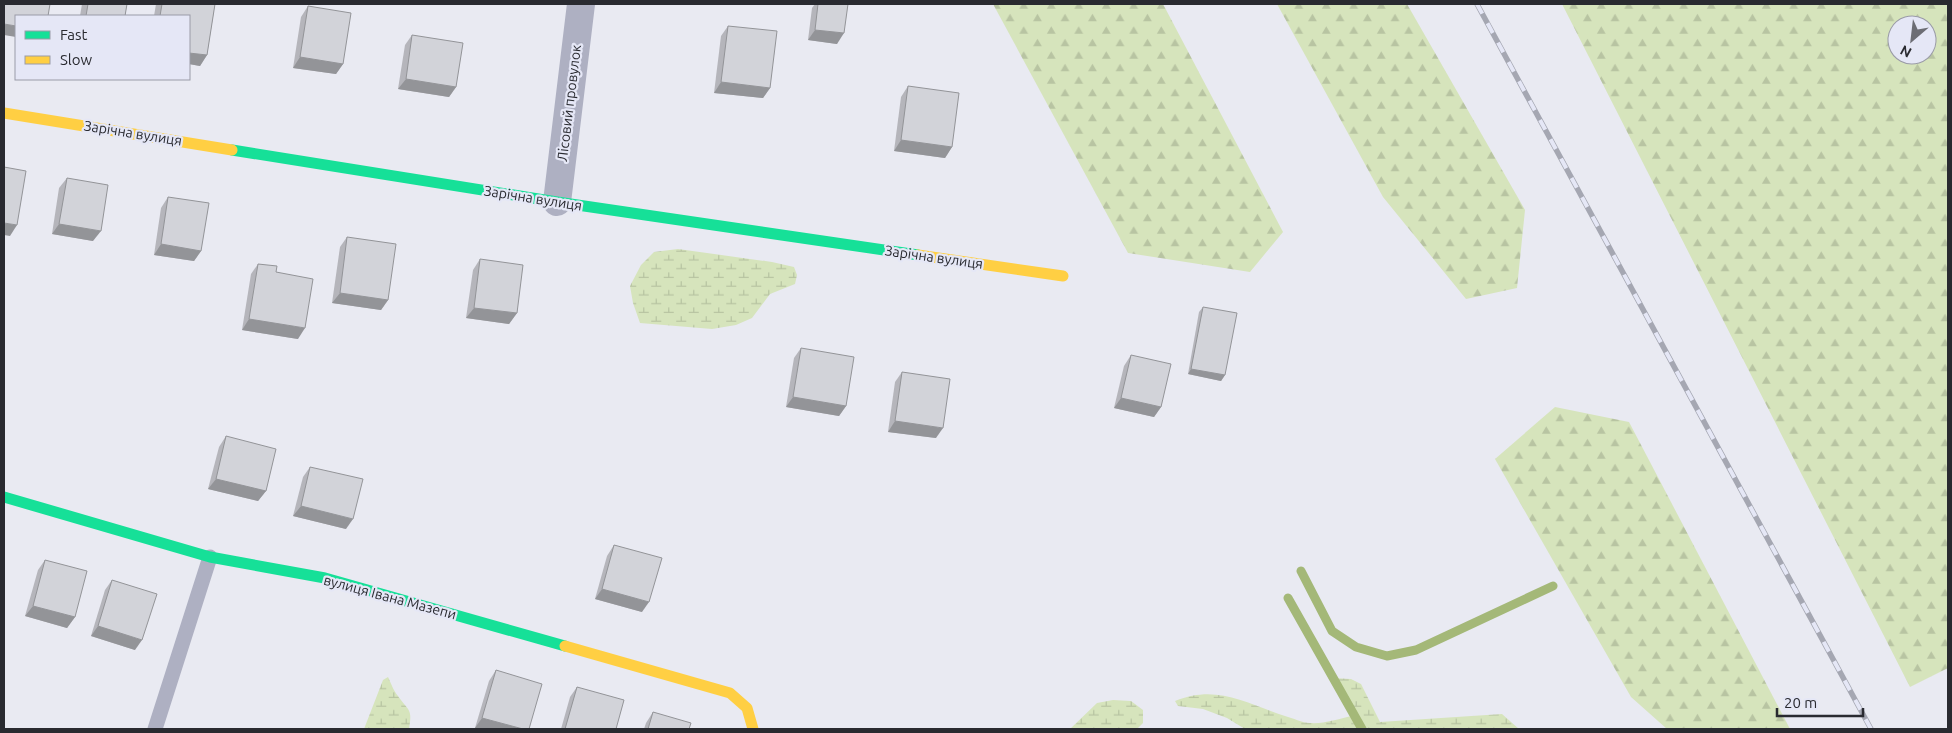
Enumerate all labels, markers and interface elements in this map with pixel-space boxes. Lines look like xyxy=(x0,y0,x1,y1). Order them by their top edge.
legend xyxy=(15,15,190,80)
north arrow xyxy=(1887,15,1937,65)
text: Fast xyxy=(60,26,88,43)
text: N xyxy=(1898,42,1914,61)
street label: Лісовий провулок xyxy=(554,44,584,162)
text: Slow xyxy=(60,51,93,68)
street label: Зарічна вулиця xyxy=(83,117,183,149)
street label: Зарічна вулиця xyxy=(483,182,583,214)
street label: Зарічна вулиця xyxy=(884,242,984,272)
street label: вулиця Івана Мазепи xyxy=(322,572,458,622)
scale bar xyxy=(1777,686,1863,718)
text: 20 m xyxy=(1784,694,1817,711)

